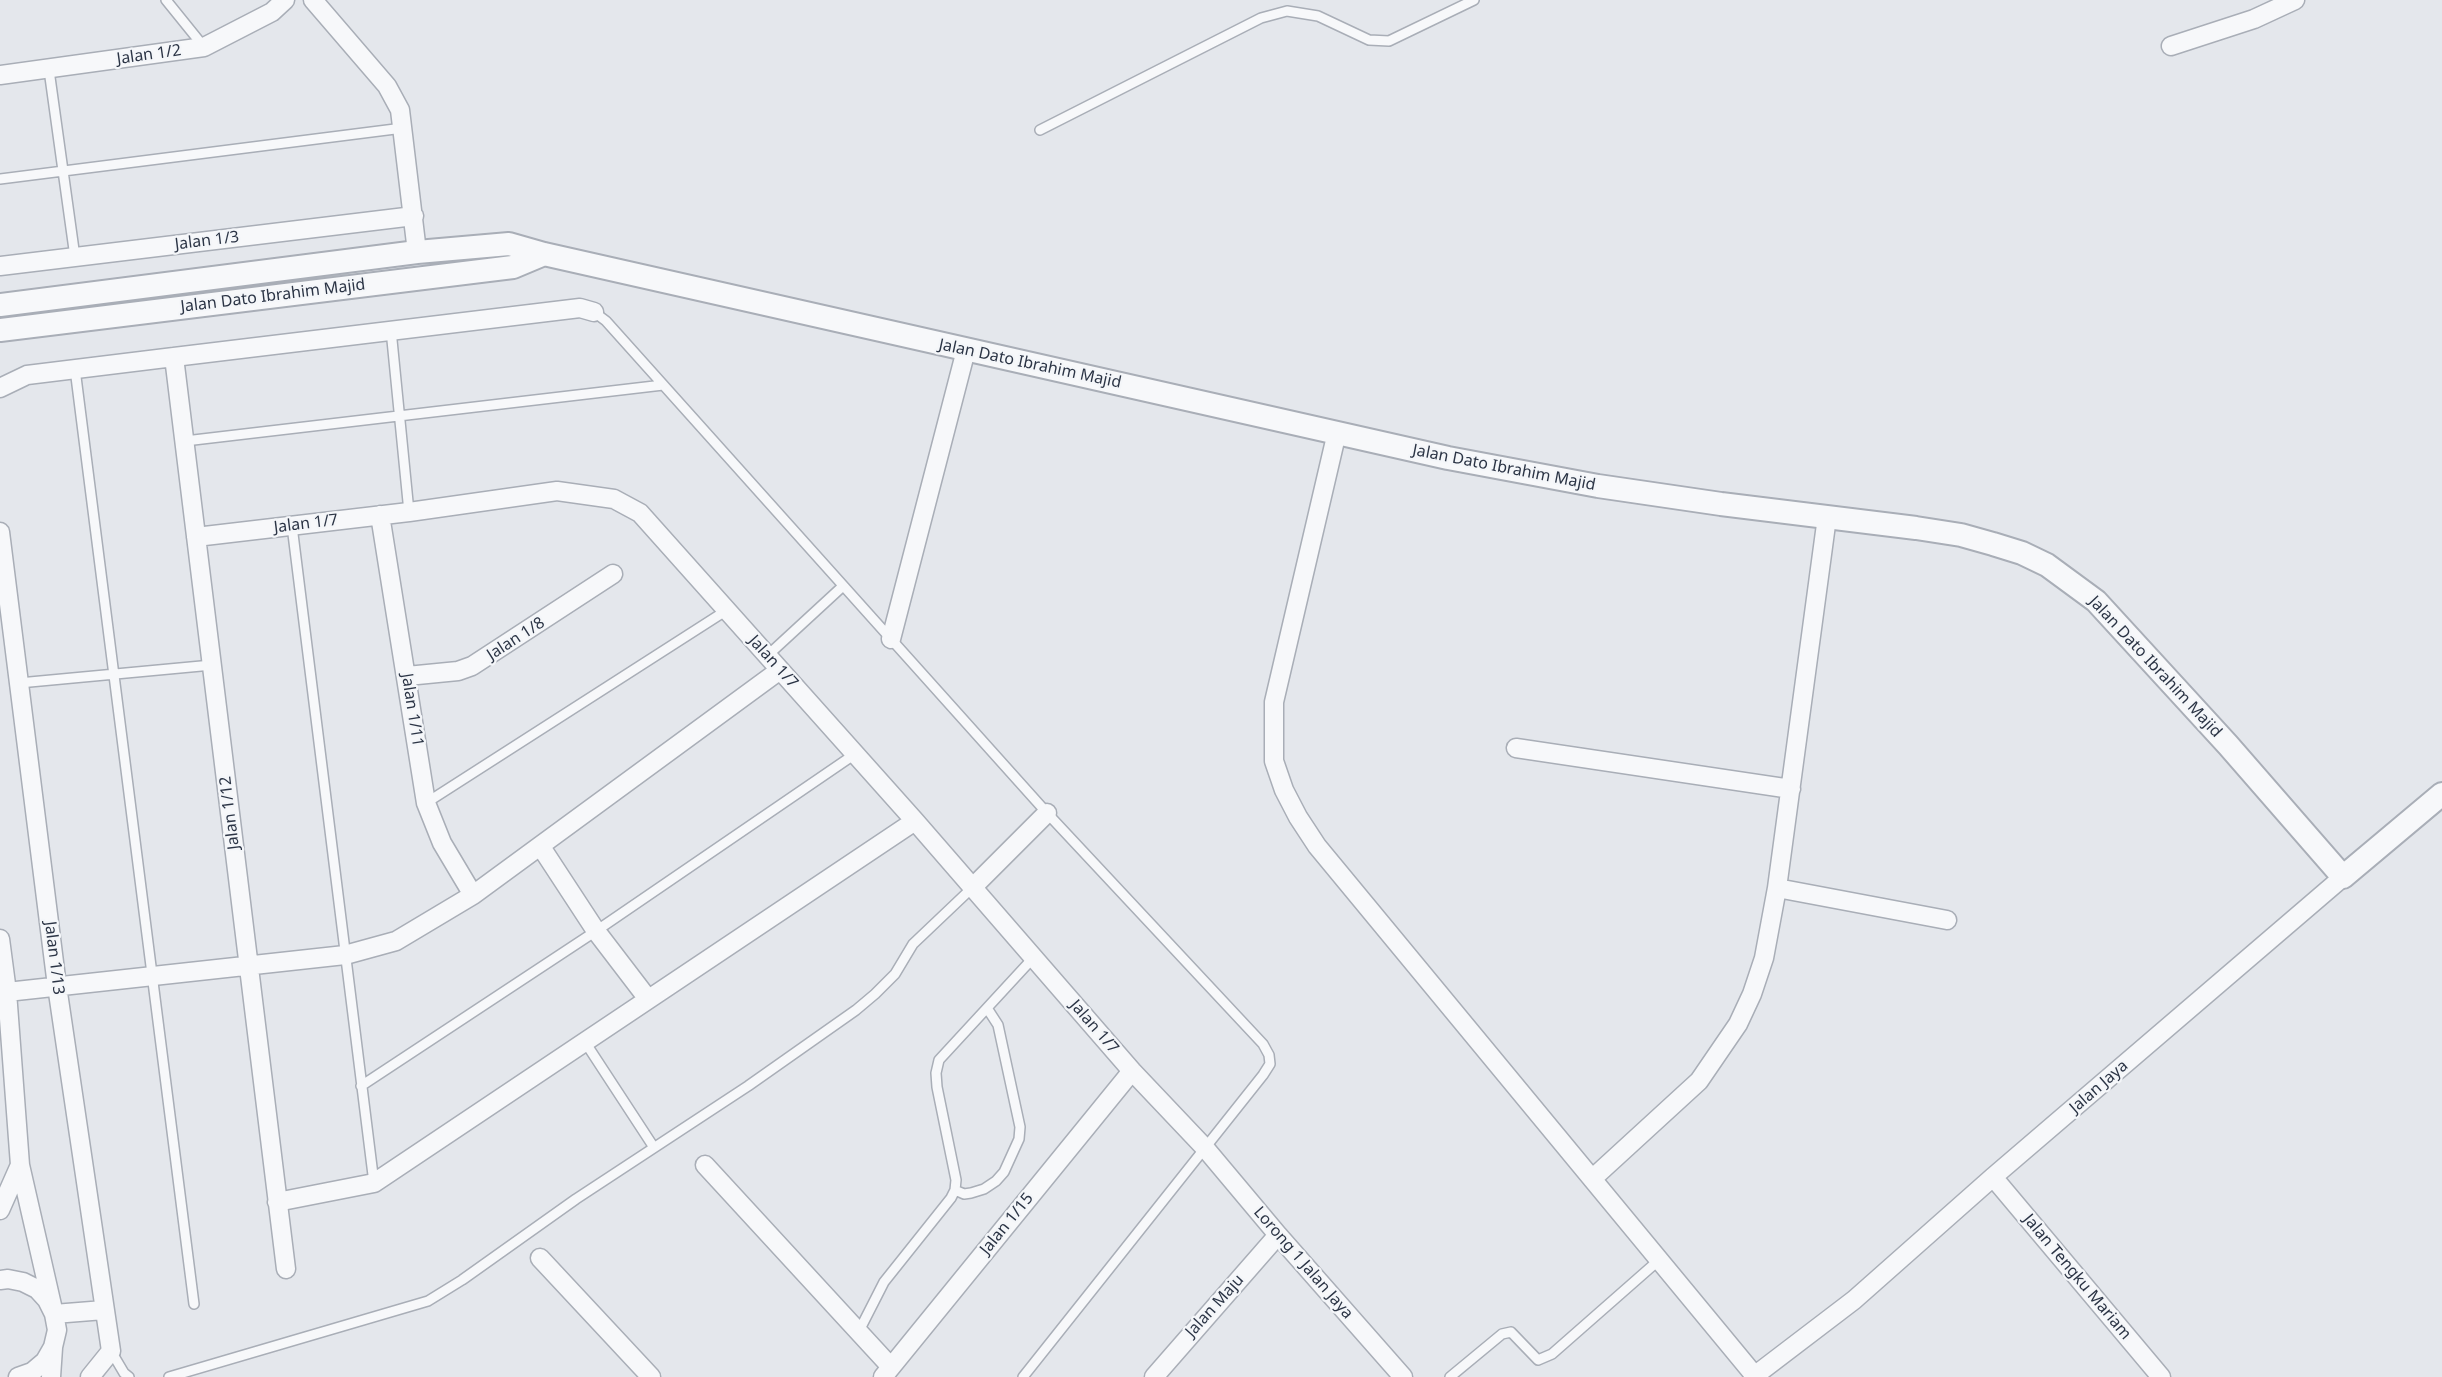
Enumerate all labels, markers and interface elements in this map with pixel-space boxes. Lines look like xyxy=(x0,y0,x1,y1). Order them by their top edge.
street label: Jalan 1/2 xyxy=(116,41,182,69)
street label: Jalan 1/3 xyxy=(174,228,240,254)
street label: Jalan Dato Ibrahim Majid xyxy=(180,275,366,317)
street label: Jalan Dato Ibrahim Majid xyxy=(937,335,1123,393)
street label: Jalan Dato Ibrahim Majid xyxy=(1411,441,1597,495)
street label: Jalan 1/7 xyxy=(273,511,339,537)
street label: Jalan Dato Ibrahim Majid xyxy=(2085,592,2225,742)
street label: Jalan 1/8 xyxy=(484,613,548,665)
street label: Jalan 1/7 xyxy=(744,632,802,692)
street label: Jalan 1/11 xyxy=(397,672,427,748)
street label: Jalan 1/12 xyxy=(216,775,244,851)
street label: Jalan 1/13 xyxy=(40,920,68,996)
street label: Jalan 1/7 xyxy=(1066,996,1122,1058)
street label: Jalan Jaya xyxy=(2066,1056,2132,1118)
street label: Jalan 1/15 xyxy=(976,1189,1038,1259)
street label: Lorong 1 Jalan Jaya xyxy=(1249,1203,1357,1323)
street label: Jalan Tengku Mariam xyxy=(2019,1210,2135,1344)
street label: Jalan Maju xyxy=(1182,1271,1248,1341)

